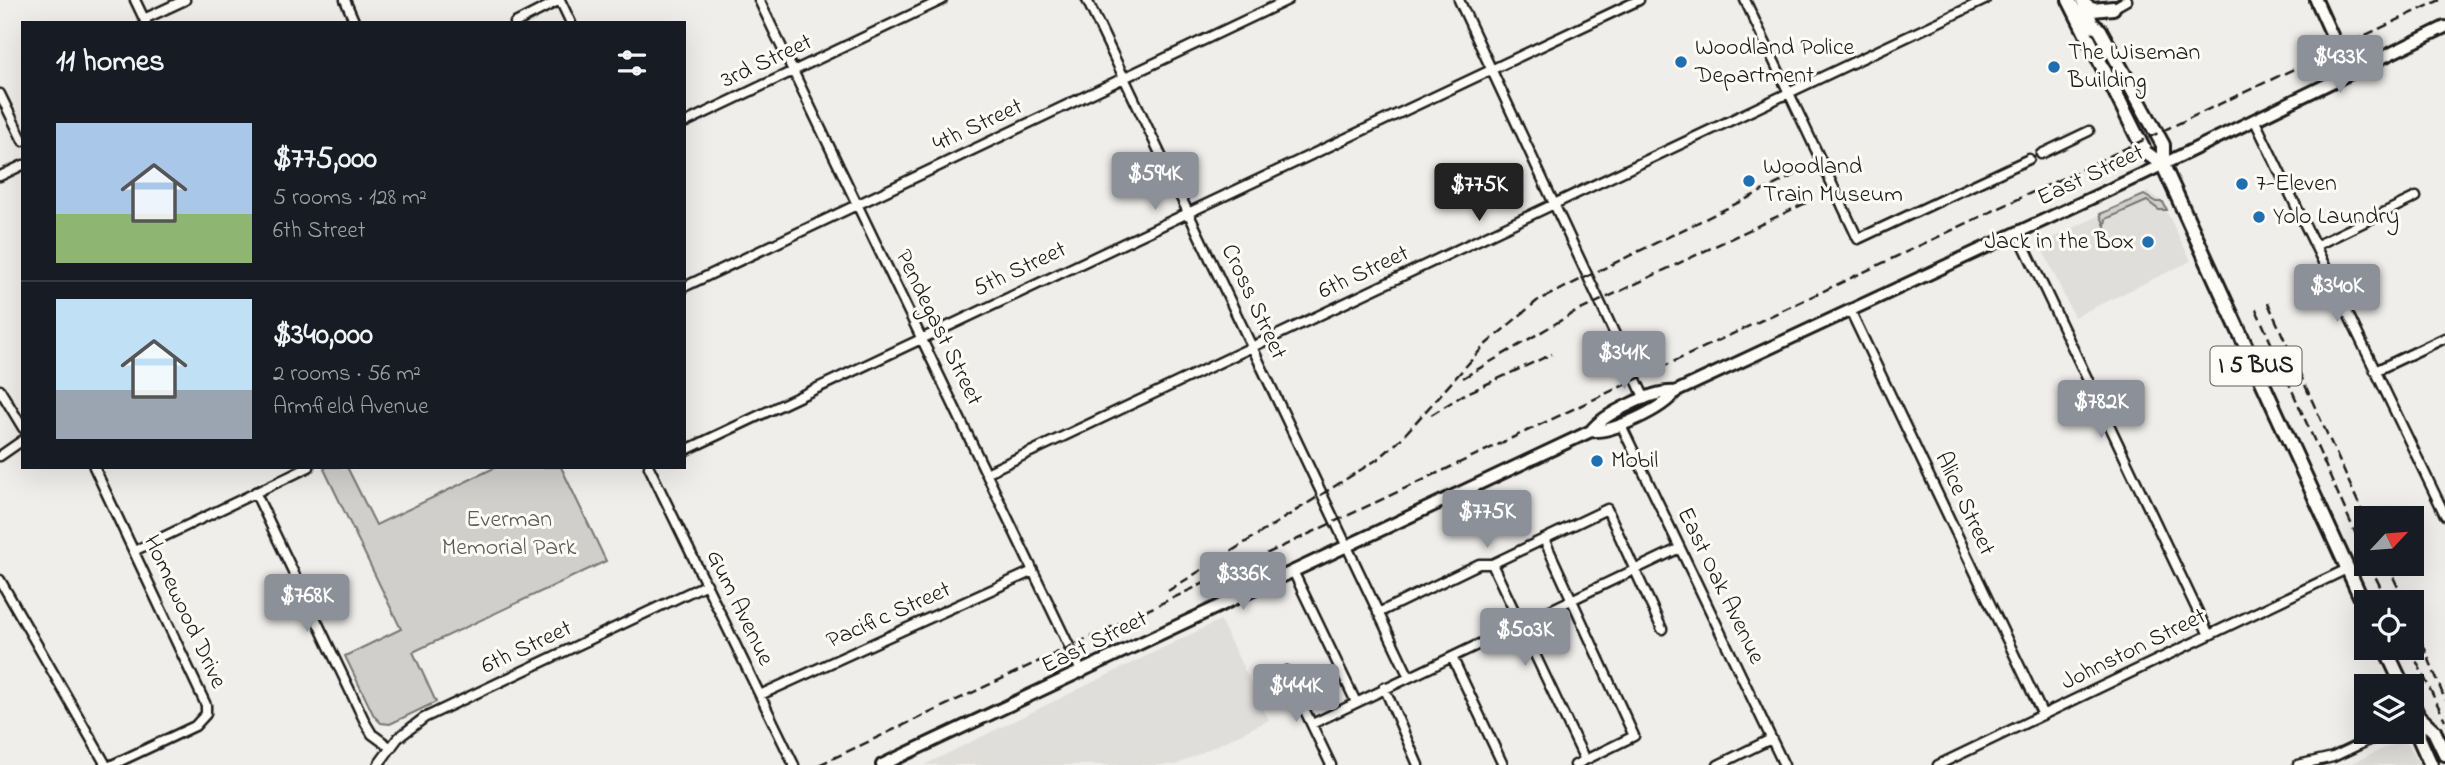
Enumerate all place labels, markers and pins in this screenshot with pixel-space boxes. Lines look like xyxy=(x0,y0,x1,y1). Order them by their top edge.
place label: Woodland Police Department xyxy=(1694,31,1855,94)
place label: The Wiseman Building xyxy=(2067,36,2200,99)
pin: $433K xyxy=(2291,36,2389,95)
marker: Woodland Police Department xyxy=(1673,54,1689,70)
marker: The Wiseman Building xyxy=(2046,59,2062,75)
place label: Woodland Train Museum xyxy=(1763,150,1903,213)
pin: $594K xyxy=(1106,152,1204,212)
pin: $775K xyxy=(1430,164,1528,223)
place label: 7-Eleven xyxy=(2256,167,2337,202)
marker: Woodland Train Museum xyxy=(1741,173,1757,189)
marker: 7-Eleven xyxy=(2234,176,2250,192)
place label: Yolo Laundry xyxy=(2273,200,2399,236)
marker: Yolo Laundry xyxy=(2251,209,2267,225)
place label: Jack in the Box xyxy=(1984,225,2134,260)
marker: Jack in the Box xyxy=(2140,234,2156,250)
pin: $340K xyxy=(2288,264,2386,324)
pin: $341K xyxy=(1575,332,1673,391)
pin: $782K xyxy=(2052,380,2150,440)
place label: Mobil xyxy=(1611,444,1658,479)
marker: Mobil xyxy=(1589,453,1605,469)
pin: $775K xyxy=(1438,490,1536,550)
pin: $336K xyxy=(1194,552,1292,612)
pin: $768K xyxy=(258,574,356,634)
pin: $503K xyxy=(1476,608,1574,668)
pin: $444K xyxy=(1247,664,1345,724)

